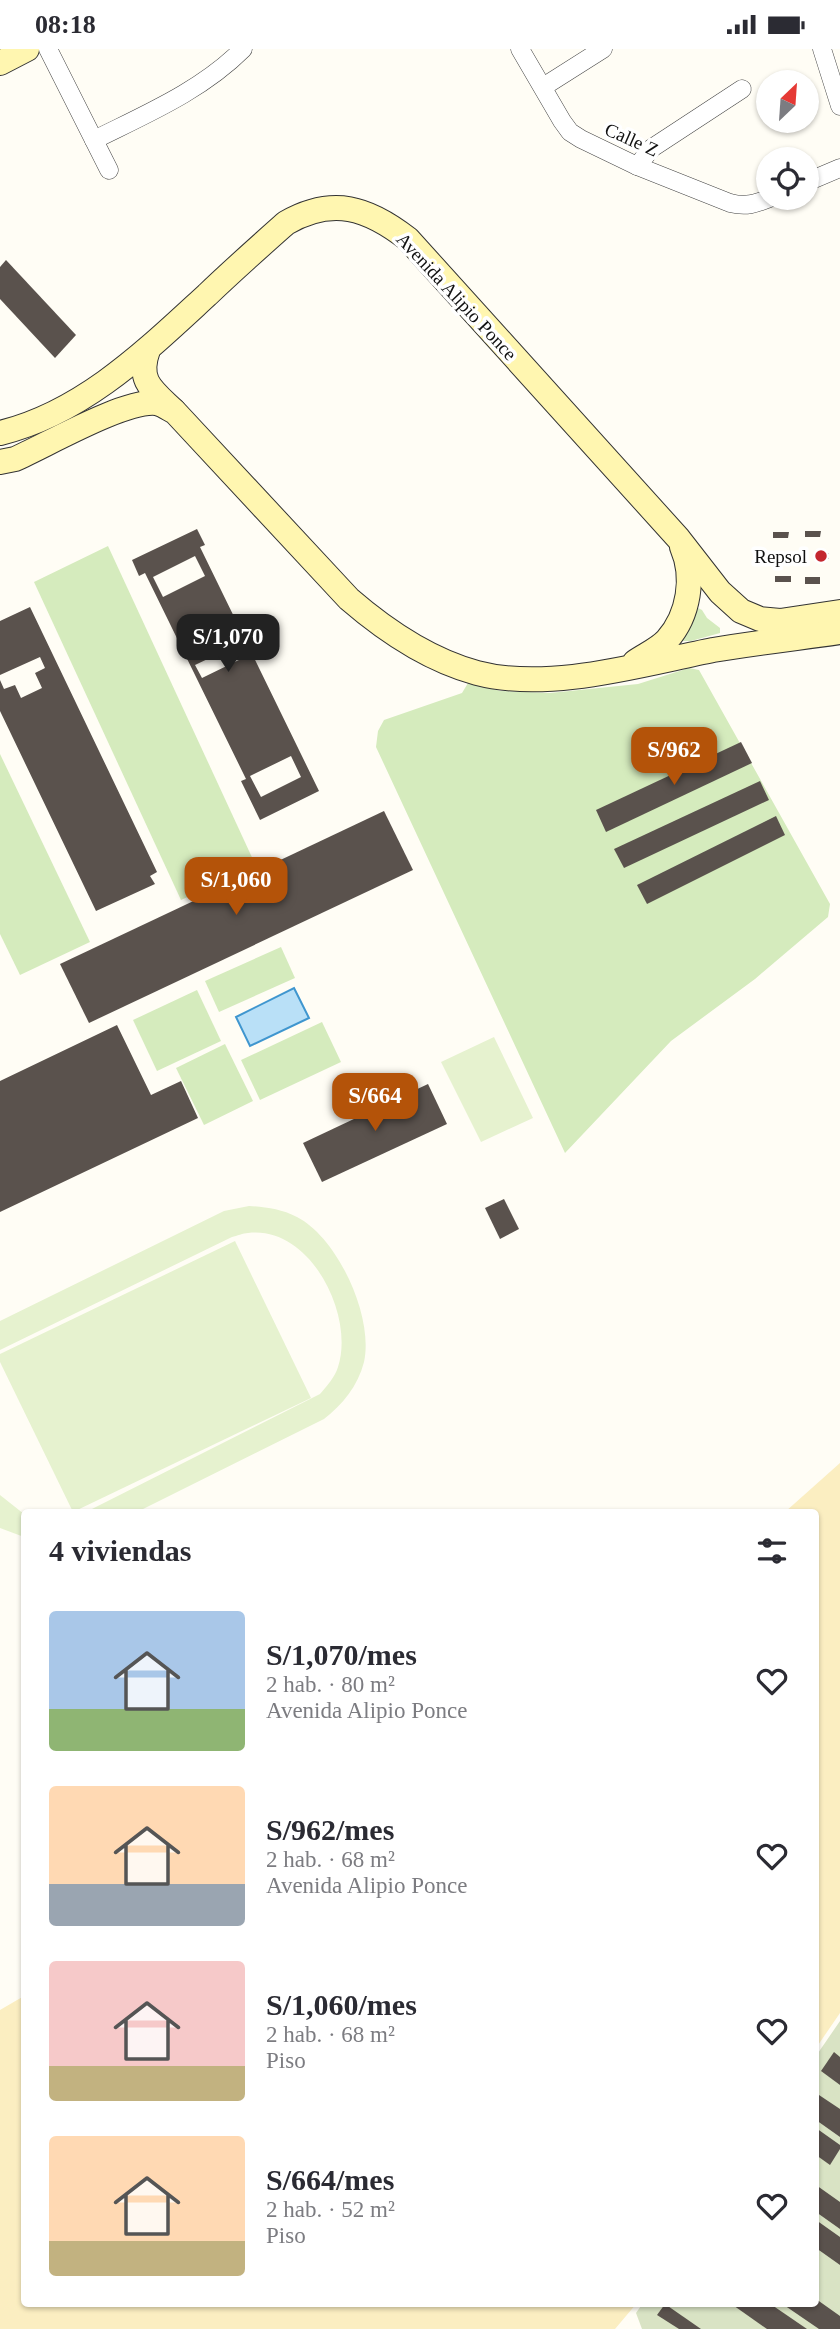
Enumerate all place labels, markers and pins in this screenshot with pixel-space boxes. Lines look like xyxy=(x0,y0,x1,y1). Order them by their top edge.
place label: Repsol xyxy=(754,546,807,567)
marker: Repsol xyxy=(813,548,829,564)
pin: S/1,070 xyxy=(163,615,293,674)
pin: S/962 xyxy=(625,727,723,787)
pin: S/1,060 xyxy=(171,857,301,917)
pin: S/664 xyxy=(326,1073,424,1133)

